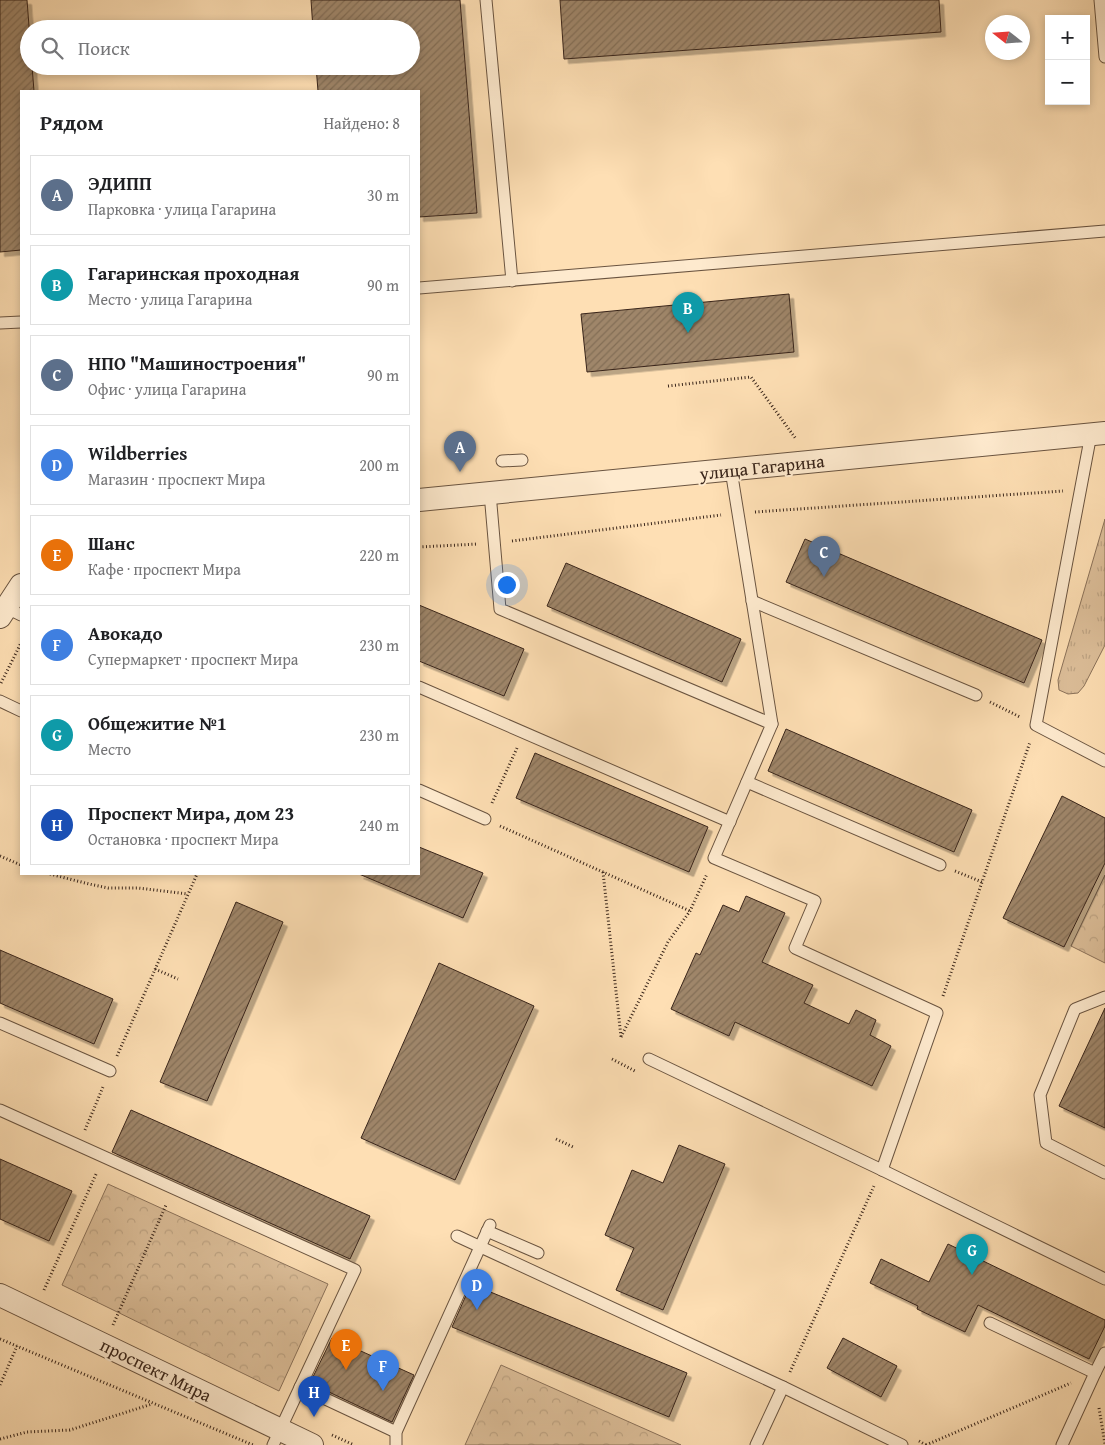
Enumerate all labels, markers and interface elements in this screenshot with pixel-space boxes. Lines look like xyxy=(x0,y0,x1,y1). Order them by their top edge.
north arrow xyxy=(985,15,1030,60)
map controls xyxy=(1045,15,1090,105)
button: + xyxy=(1045,15,1090,60)
search box xyxy=(20,20,420,75)
icon: search xyxy=(38,34,66,62)
text: Поиск xyxy=(78,34,130,62)
button: − xyxy=(1045,60,1090,105)
text: Рядом xyxy=(40,107,103,138)
text: Найдено: 8 xyxy=(323,111,400,135)
text: ЭДИПП xyxy=(88,169,152,197)
text: A xyxy=(52,183,62,207)
text: 30 m xyxy=(367,183,399,207)
text: Парковка · улица Гагарина xyxy=(88,197,276,221)
text: Гагаринская проходная xyxy=(88,259,299,287)
text: B xyxy=(52,273,62,297)
text: 90 m xyxy=(367,273,399,297)
text: Место · улица Гагарина xyxy=(88,287,252,311)
pin: B xyxy=(672,292,704,333)
text: НПО "Машиностроения" xyxy=(88,349,306,377)
text: C xyxy=(52,363,62,387)
text: 90 m xyxy=(367,363,399,387)
text: Офис · улица Гагарина xyxy=(88,377,246,401)
pin: A xyxy=(444,431,476,472)
text: Wildberries xyxy=(88,439,187,467)
street label: улица Гагарина xyxy=(697,447,826,487)
text: D xyxy=(52,453,62,477)
text: 200 m xyxy=(359,453,399,477)
text: Магазин · проспект Мира xyxy=(88,467,265,491)
text: Шанс xyxy=(88,529,135,557)
pin: C xyxy=(808,536,840,577)
text: E xyxy=(53,543,61,567)
text: 220 m xyxy=(359,543,399,567)
text: Кафе · проспект Мира xyxy=(88,557,241,581)
your location xyxy=(494,572,520,598)
text: Авокадо xyxy=(88,619,163,647)
text: F xyxy=(53,633,61,657)
text: 230 m xyxy=(359,633,399,657)
text: Супермаркет · проспект Мира xyxy=(88,647,298,671)
text: Общежитие №1 xyxy=(88,709,227,737)
text: G xyxy=(52,723,62,747)
text: 230 m xyxy=(359,723,399,747)
text: Место xyxy=(88,737,131,761)
text: Проспект Мира, дом 23 xyxy=(88,799,294,827)
text: H xyxy=(51,813,63,837)
text: 240 m xyxy=(359,813,399,837)
text: Остановка · проспект Мира xyxy=(88,827,279,851)
pin: G xyxy=(956,1234,988,1275)
pin: D xyxy=(461,1269,493,1310)
pin: E xyxy=(330,1329,362,1370)
street label: проспект Мира xyxy=(96,1331,217,1409)
pin: F xyxy=(367,1350,399,1391)
pin: H xyxy=(298,1376,330,1417)

